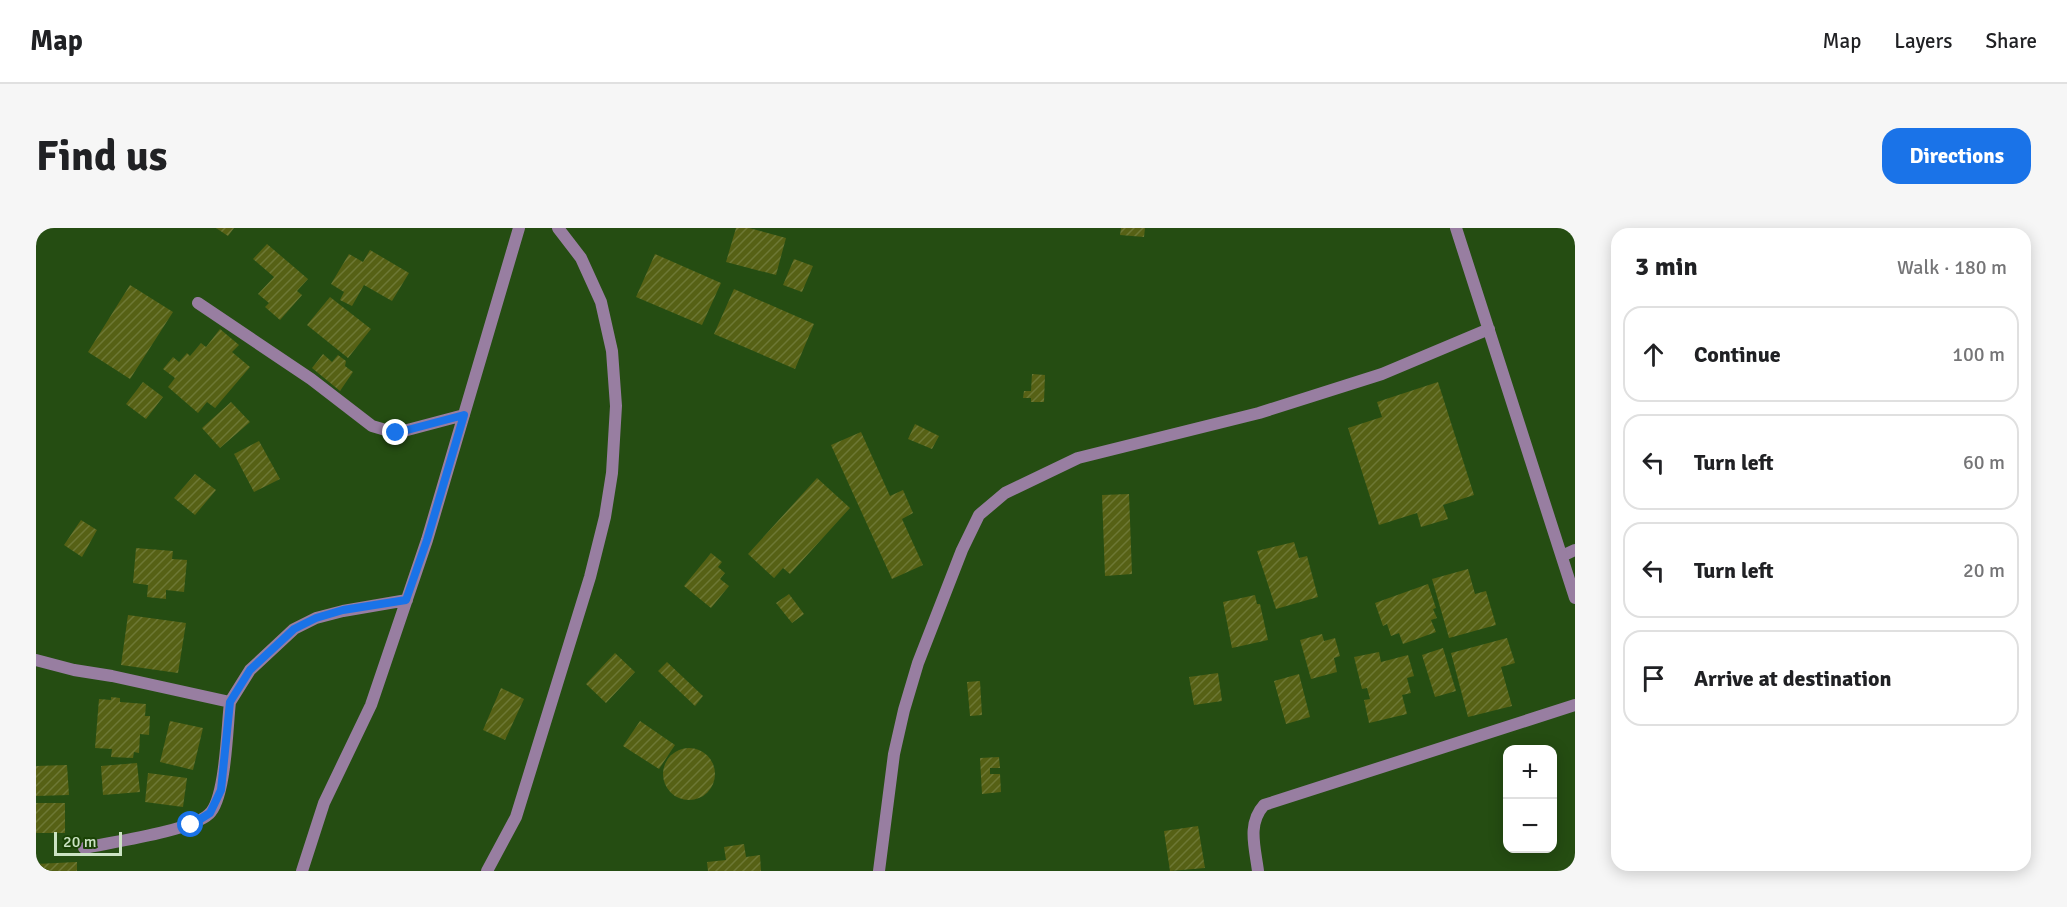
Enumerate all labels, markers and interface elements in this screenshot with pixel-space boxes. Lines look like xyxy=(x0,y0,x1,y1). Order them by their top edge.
text: Map xyxy=(30,24,83,58)
text: Map xyxy=(1823,28,1861,54)
text: Layers xyxy=(1894,28,1952,54)
text: Share xyxy=(1985,28,2037,54)
button: Directions xyxy=(1882,128,2031,184)
text: Find us xyxy=(36,131,167,182)
text: 3 min xyxy=(1635,251,1698,283)
text: Walk · 180 m xyxy=(1897,255,2007,280)
icon: ahead xyxy=(1637,338,1670,371)
text: Continue xyxy=(1694,341,1781,368)
text: 100 m xyxy=(1952,342,2005,367)
route end xyxy=(382,419,408,445)
icon: left xyxy=(1637,446,1670,479)
text: Turn left xyxy=(1694,449,1774,476)
text: 60 m xyxy=(1963,450,2005,475)
icon: left xyxy=(1637,554,1670,587)
text: Turn left xyxy=(1694,557,1774,584)
text: 20 m xyxy=(1963,558,2005,583)
icon: arrive xyxy=(1637,662,1670,695)
text: Arrive at destination xyxy=(1694,665,1891,692)
map controls xyxy=(1503,745,1557,853)
button: + xyxy=(1503,745,1557,799)
button: − xyxy=(1503,799,1557,853)
route start xyxy=(177,811,203,837)
scale bar xyxy=(54,829,122,856)
text: 20 m xyxy=(63,832,97,852)

